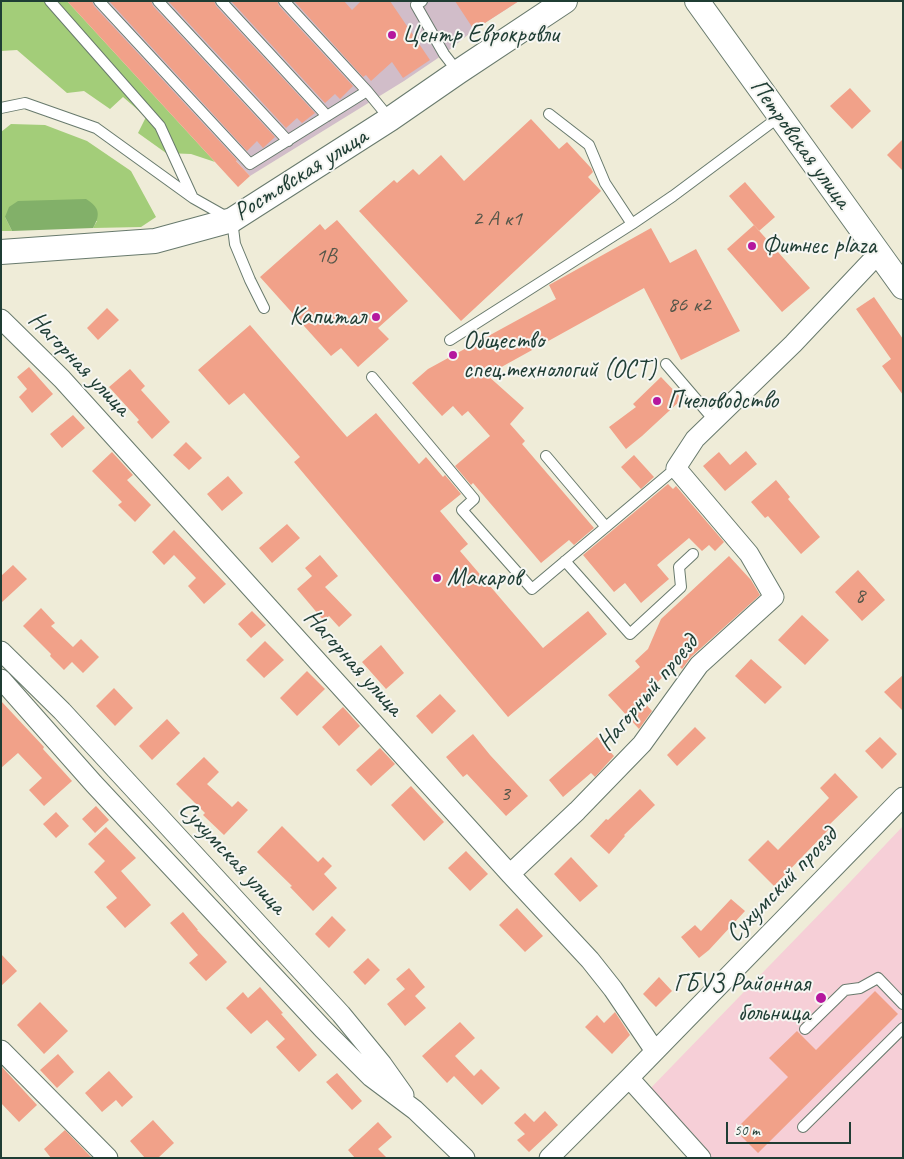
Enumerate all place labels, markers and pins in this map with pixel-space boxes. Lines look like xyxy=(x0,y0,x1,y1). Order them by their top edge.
place label: Центр Еврокровли xyxy=(402,20,559,50)
marker: Центр Еврокровли xyxy=(386,29,398,41)
place label: Фитнес plaza xyxy=(762,231,876,261)
marker: Фитнес plaza xyxy=(746,240,758,252)
place label: Капитал xyxy=(289,302,366,332)
marker: Капитал xyxy=(370,311,382,323)
place label: Общество спец.технологий (ОСТ) xyxy=(463,326,656,385)
marker: Общество спец.технологий (ОСТ) xyxy=(447,349,459,361)
place label: Пчеловодство xyxy=(667,386,778,416)
marker: Пчеловодство xyxy=(651,395,663,407)
place label: Макаров xyxy=(447,563,521,593)
marker: Макаров xyxy=(431,572,443,584)
place label: ГБУЗ Районная больница xyxy=(674,969,810,1028)
marker: ГБУЗ Районная больница xyxy=(814,991,828,1005)

